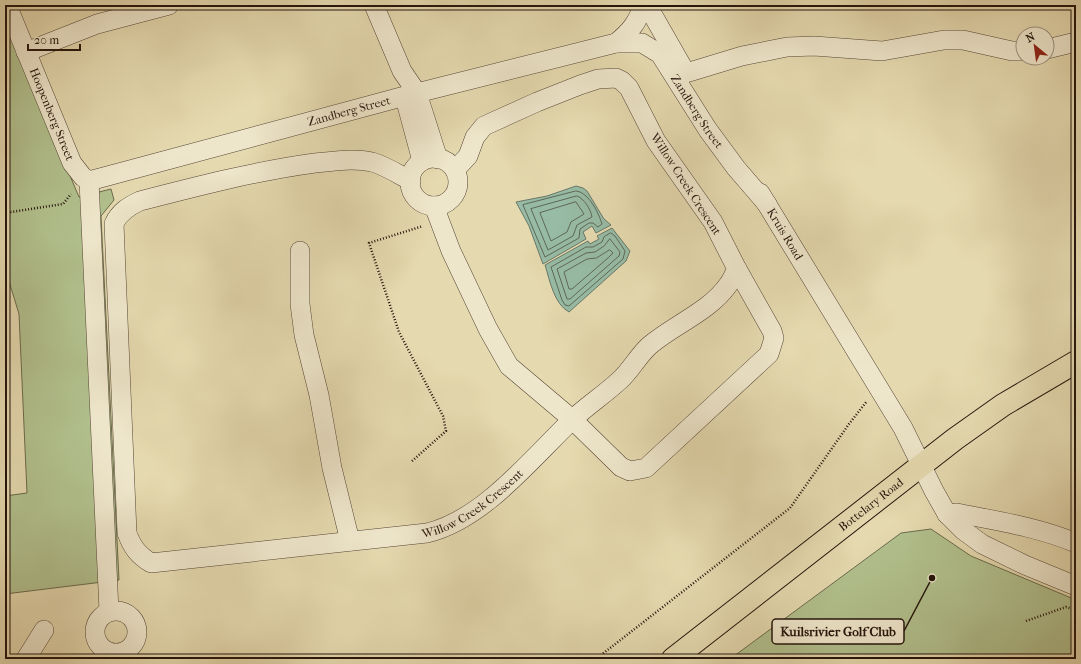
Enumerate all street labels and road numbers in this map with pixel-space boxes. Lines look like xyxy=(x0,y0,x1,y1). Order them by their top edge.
street label: Hoopenberg Street xyxy=(27,66,77,163)
street label: Zandberg Street xyxy=(668,72,726,152)
street label: Zandberg Street xyxy=(306,93,393,129)
street label: Willow Creek Crescent xyxy=(647,130,725,238)
street label: Kruis Road xyxy=(764,206,806,263)
street label: Willow Creek Crescent xyxy=(419,466,526,541)
street label: Bottelary Road xyxy=(836,475,906,534)

